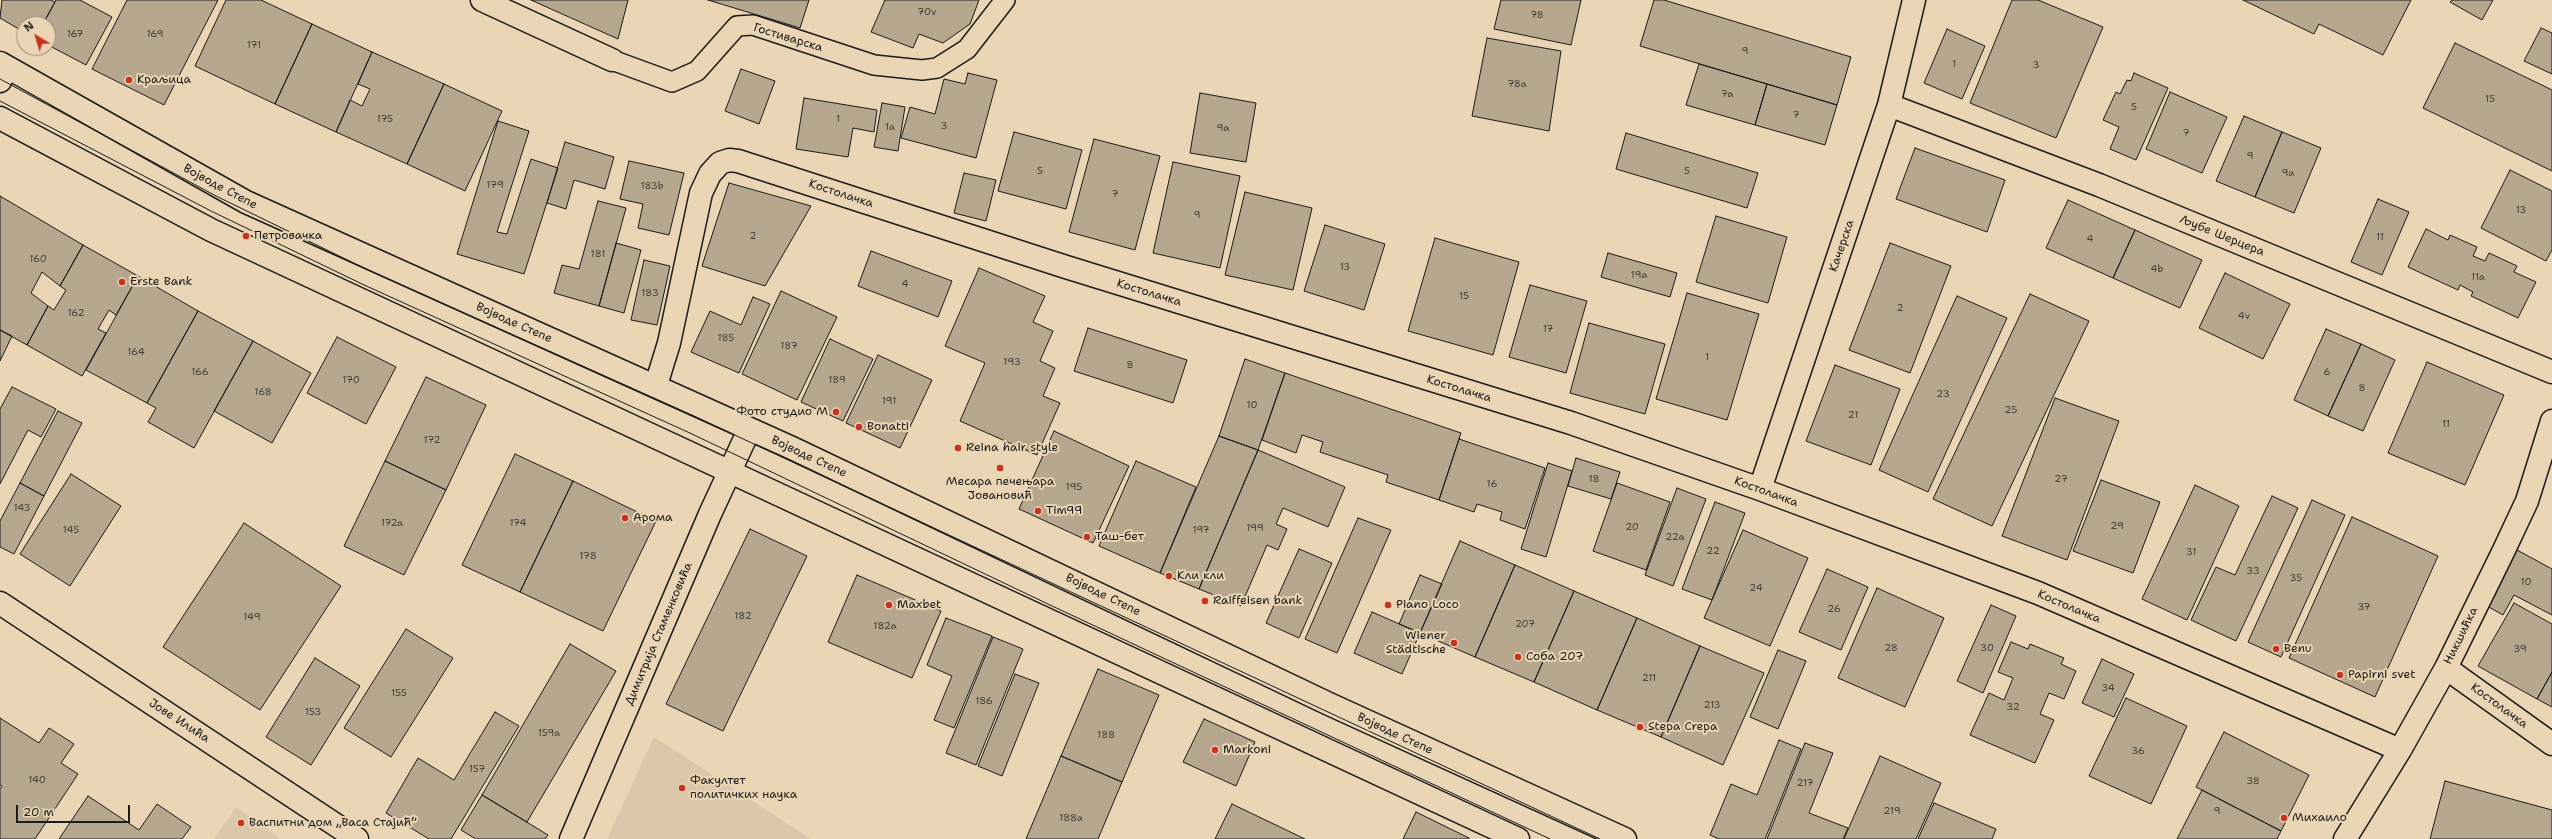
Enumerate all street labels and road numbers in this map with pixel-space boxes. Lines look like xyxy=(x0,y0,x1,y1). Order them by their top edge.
street label: Гостиварска xyxy=(752,21,824,55)
street label: Војводе Степе xyxy=(181,161,259,213)
street label: Костолачка xyxy=(807,177,875,211)
street label: Љубе Шерцера xyxy=(2177,212,2267,260)
street label: Качерска xyxy=(1826,218,1858,274)
street label: Костолачка xyxy=(1115,276,1183,310)
street label: Војводе Степе xyxy=(474,300,554,346)
street label: Костолачка xyxy=(1425,372,1493,406)
street label: Војводе Степе xyxy=(769,433,849,481)
street label: Костолачка xyxy=(1732,474,1800,510)
street label: Димитрија Стаменковића xyxy=(622,560,696,708)
street label: Војводе Степе xyxy=(1063,571,1143,619)
street label: Костолачка xyxy=(2035,587,2103,627)
street label: Никшићка xyxy=(2441,605,2481,667)
street label: Костолачка xyxy=(2468,680,2530,732)
street label: Јове Илића xyxy=(146,696,212,746)
street label: Војводе Степе xyxy=(1355,710,1435,758)

